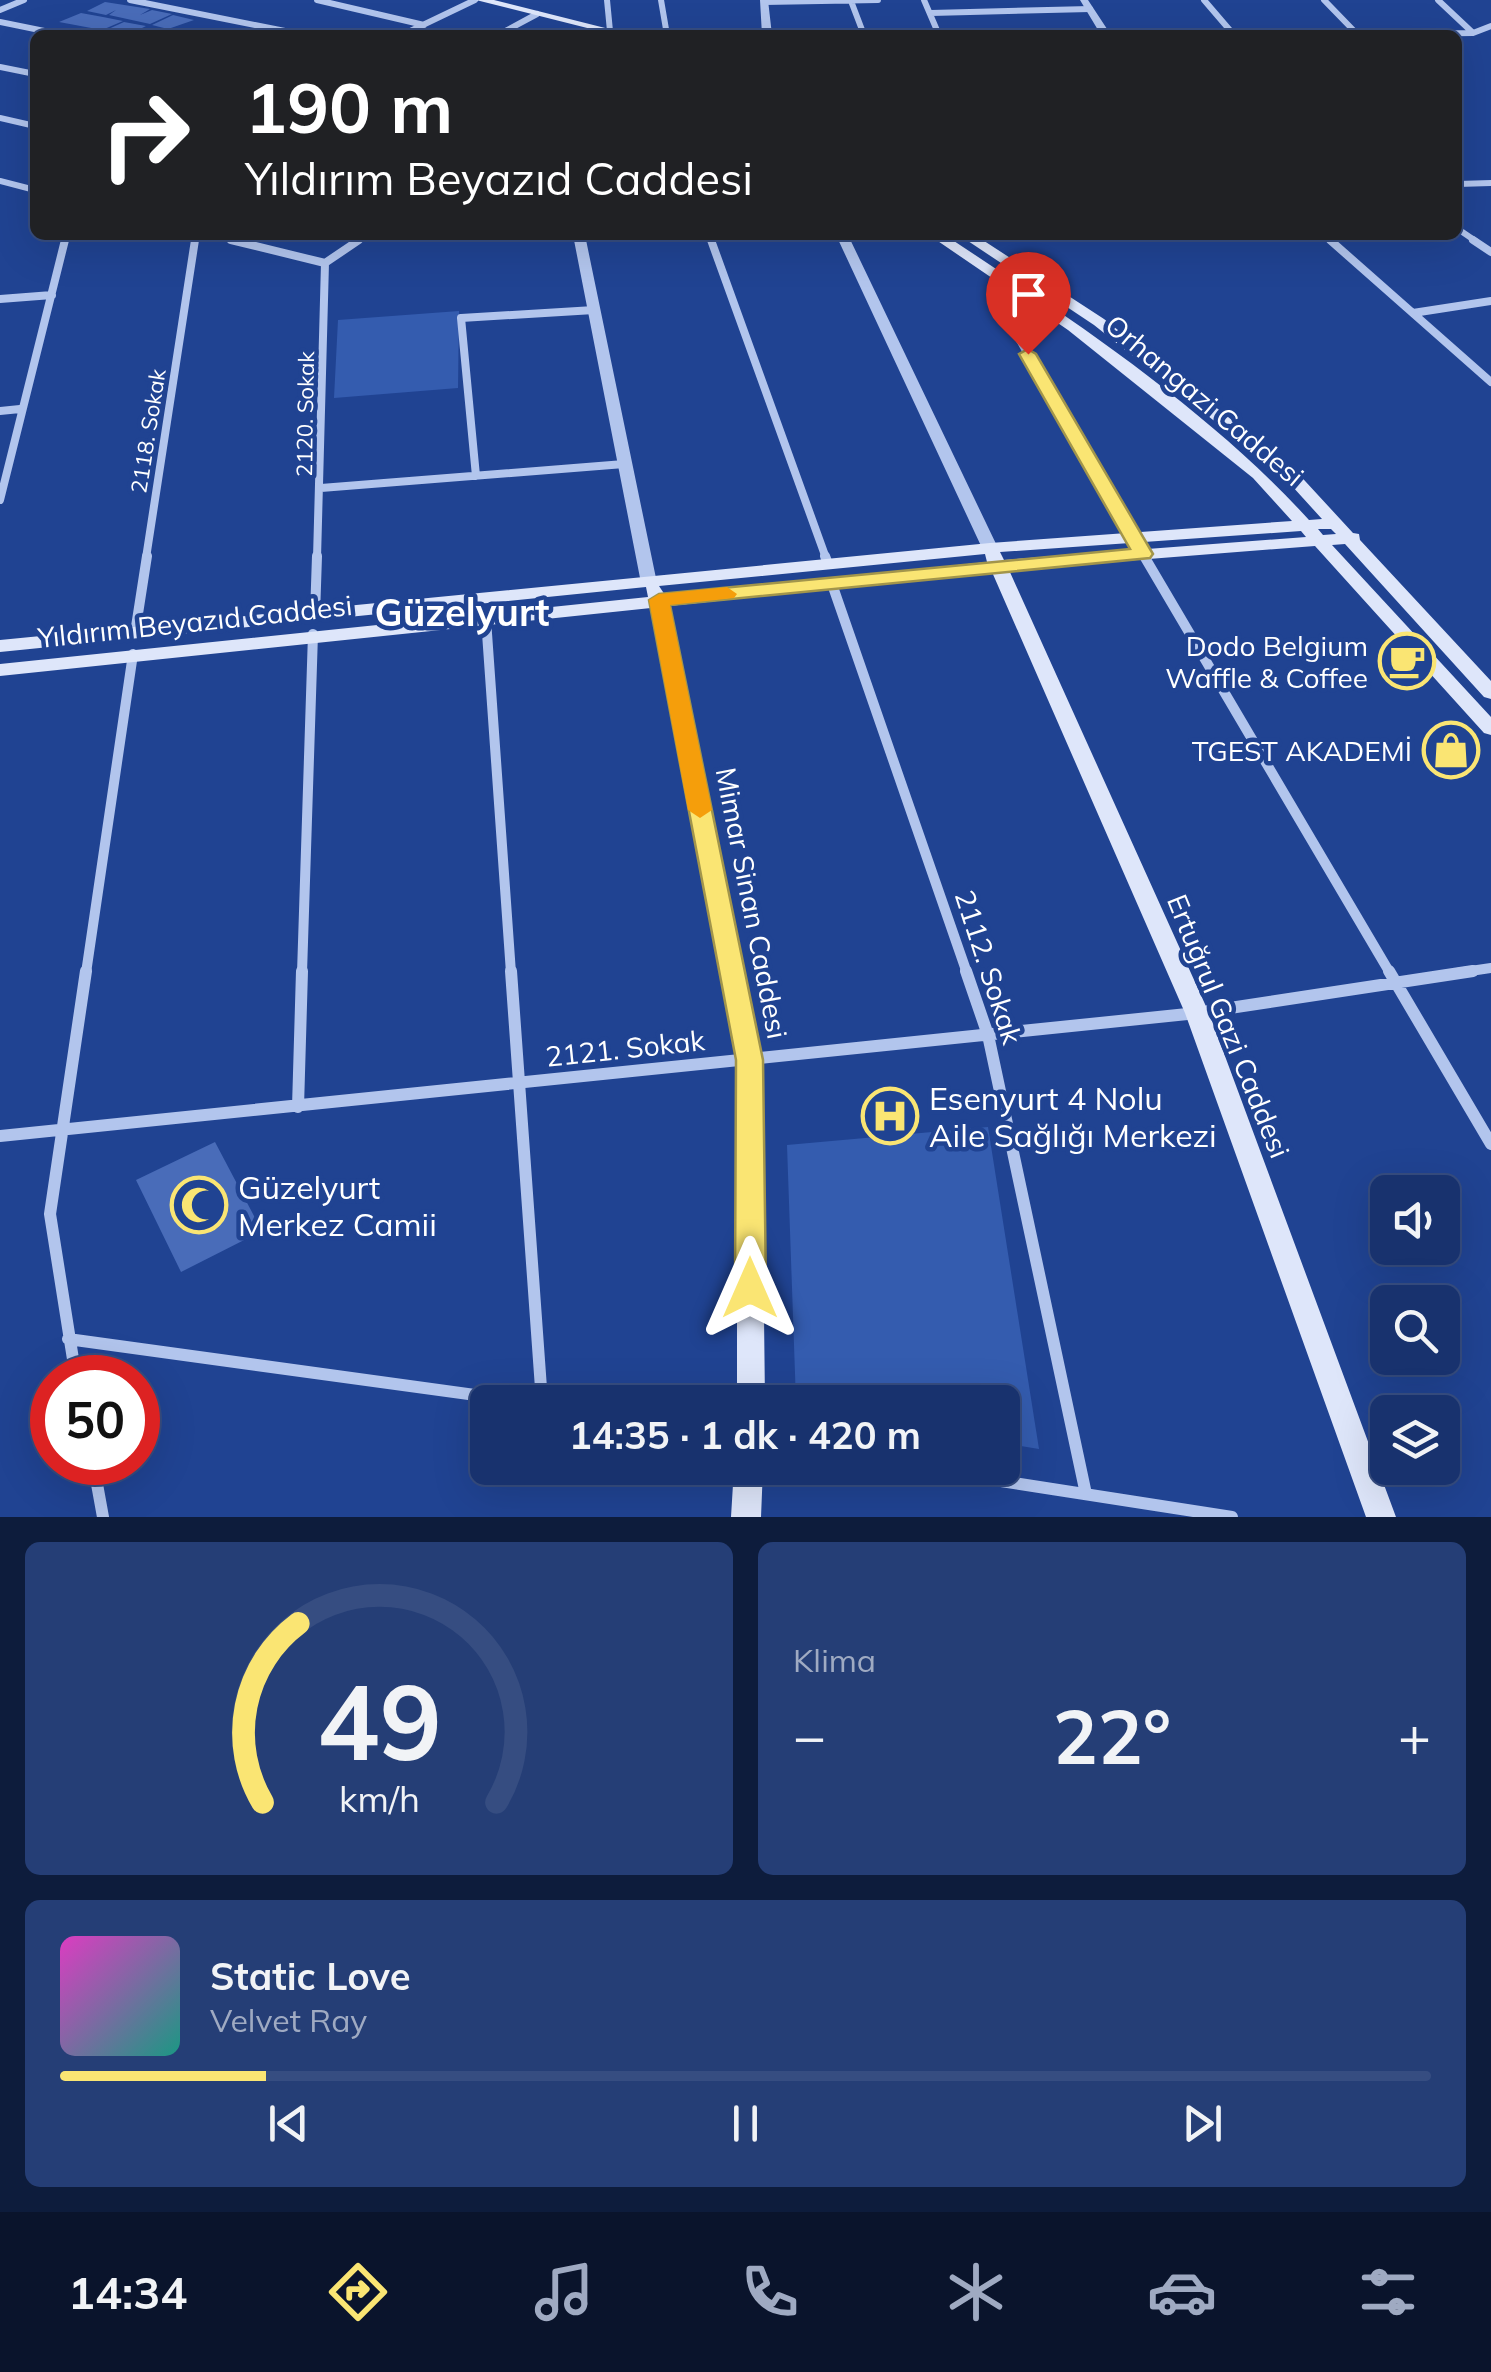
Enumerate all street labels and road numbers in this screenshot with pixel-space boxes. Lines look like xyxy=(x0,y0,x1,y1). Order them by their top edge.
street label: Orhangazi Caddesi xyxy=(1099,307,1311,493)
street label: 2120. Sokak xyxy=(290,350,320,477)
street label: 2118. Sokak xyxy=(124,366,172,495)
street label: Yıldırım Beyazıd Caddesi xyxy=(35,587,354,655)
street label: Mimar Sinan Caddesi xyxy=(709,764,795,1042)
street label: 2112. Sokak xyxy=(948,886,1031,1049)
street label: Ertuğrul Gazi Caddesi xyxy=(1160,889,1298,1163)
street label: 2121. Sokak xyxy=(544,1022,707,1074)

